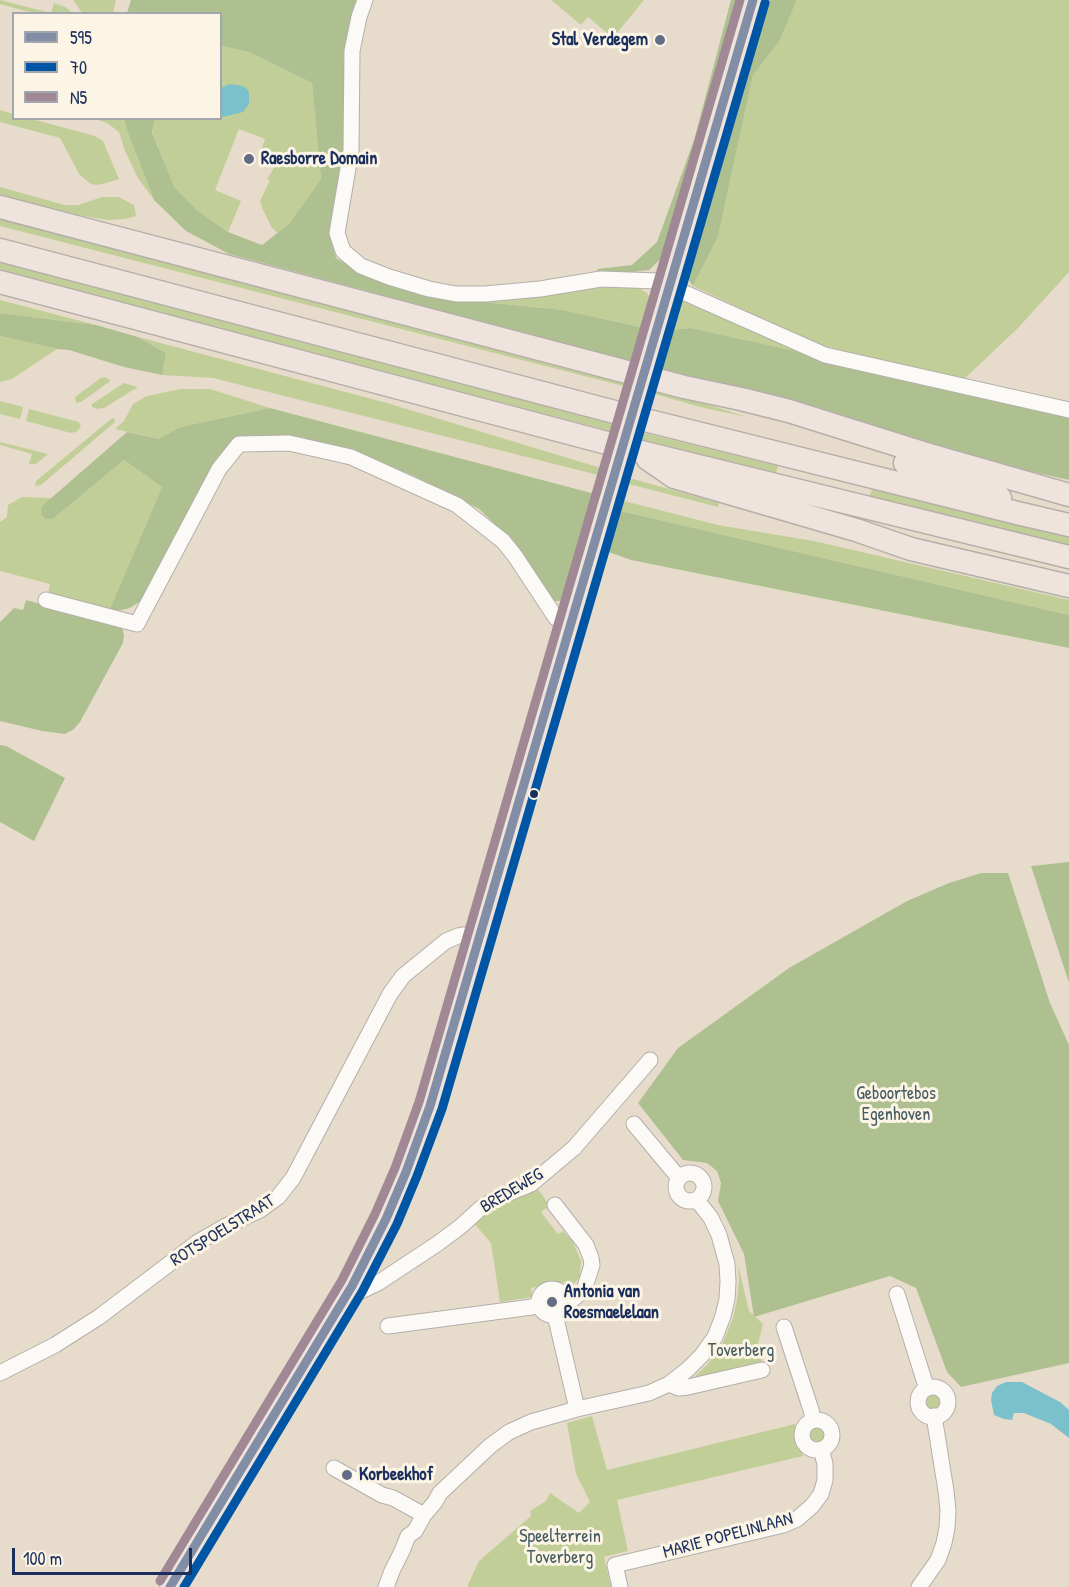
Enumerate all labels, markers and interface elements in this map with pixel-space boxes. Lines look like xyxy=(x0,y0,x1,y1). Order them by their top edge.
legend xyxy=(12,12,222,120)
text: 595 xyxy=(70,25,92,50)
place label: Stal Verdegem xyxy=(552,29,648,51)
marker: Stal Verdegem xyxy=(653,33,667,47)
text: 70 xyxy=(70,55,87,80)
text: N5 xyxy=(70,85,87,110)
place label: Raesborre Domain xyxy=(261,148,377,170)
marker: Raesborre Domain xyxy=(242,152,256,166)
unlabelled marker xyxy=(528,788,540,800)
park label: Geboortebos Egenhoven xyxy=(856,1083,936,1126)
street label: BREDEWEG xyxy=(477,1164,547,1218)
street label: ROTSPOELSTRAAT xyxy=(167,1190,279,1272)
place label: Antonia van Roesmaelelaan xyxy=(564,1281,659,1324)
marker: Antonia van Roesmaelelaan xyxy=(545,1295,559,1309)
park label: Toverberg xyxy=(708,1340,774,1362)
place label: Korbeekhof xyxy=(359,1464,433,1486)
marker: Korbeekhof xyxy=(340,1468,354,1482)
street label: MARIE POPELINLAAN xyxy=(661,1508,795,1564)
park label: Speelterrein Toverberg xyxy=(519,1526,601,1568)
scale bar xyxy=(15,1536,195,1574)
text: 100 m xyxy=(23,1546,62,1571)

